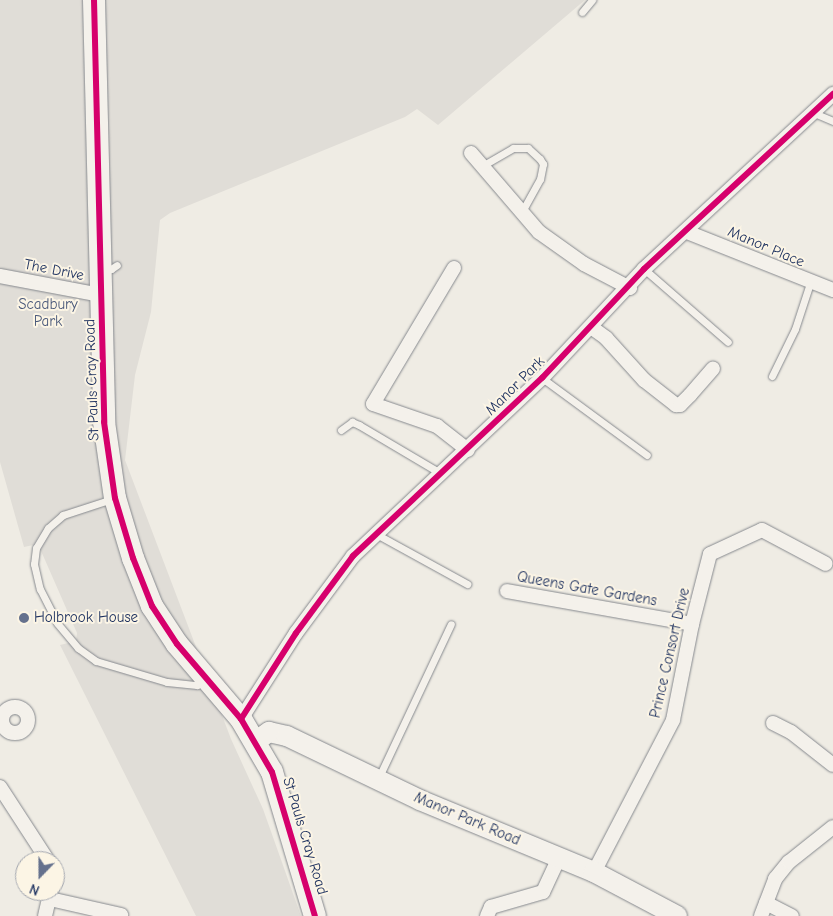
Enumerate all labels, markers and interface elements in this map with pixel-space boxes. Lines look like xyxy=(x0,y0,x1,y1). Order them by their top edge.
street label: Manor Place xyxy=(725,223,807,271)
street label: The Drive xyxy=(23,255,85,285)
park label: Scadbury Park xyxy=(18,295,78,330)
street label: St Pauls Cray Road xyxy=(81,319,103,441)
street label: Manor Park xyxy=(482,353,548,419)
street label: Queens Gate Gardens xyxy=(516,568,658,610)
street label: Prince Consort Drive xyxy=(646,586,694,720)
place label: Holbrook House xyxy=(34,609,138,627)
marker: Holbrook House xyxy=(18,612,30,624)
street label: St Pauls Cray Road xyxy=(279,775,331,897)
street label: Manor Park Road xyxy=(411,789,523,849)
north arrow xyxy=(15,851,65,901)
text: N xyxy=(27,880,42,899)

